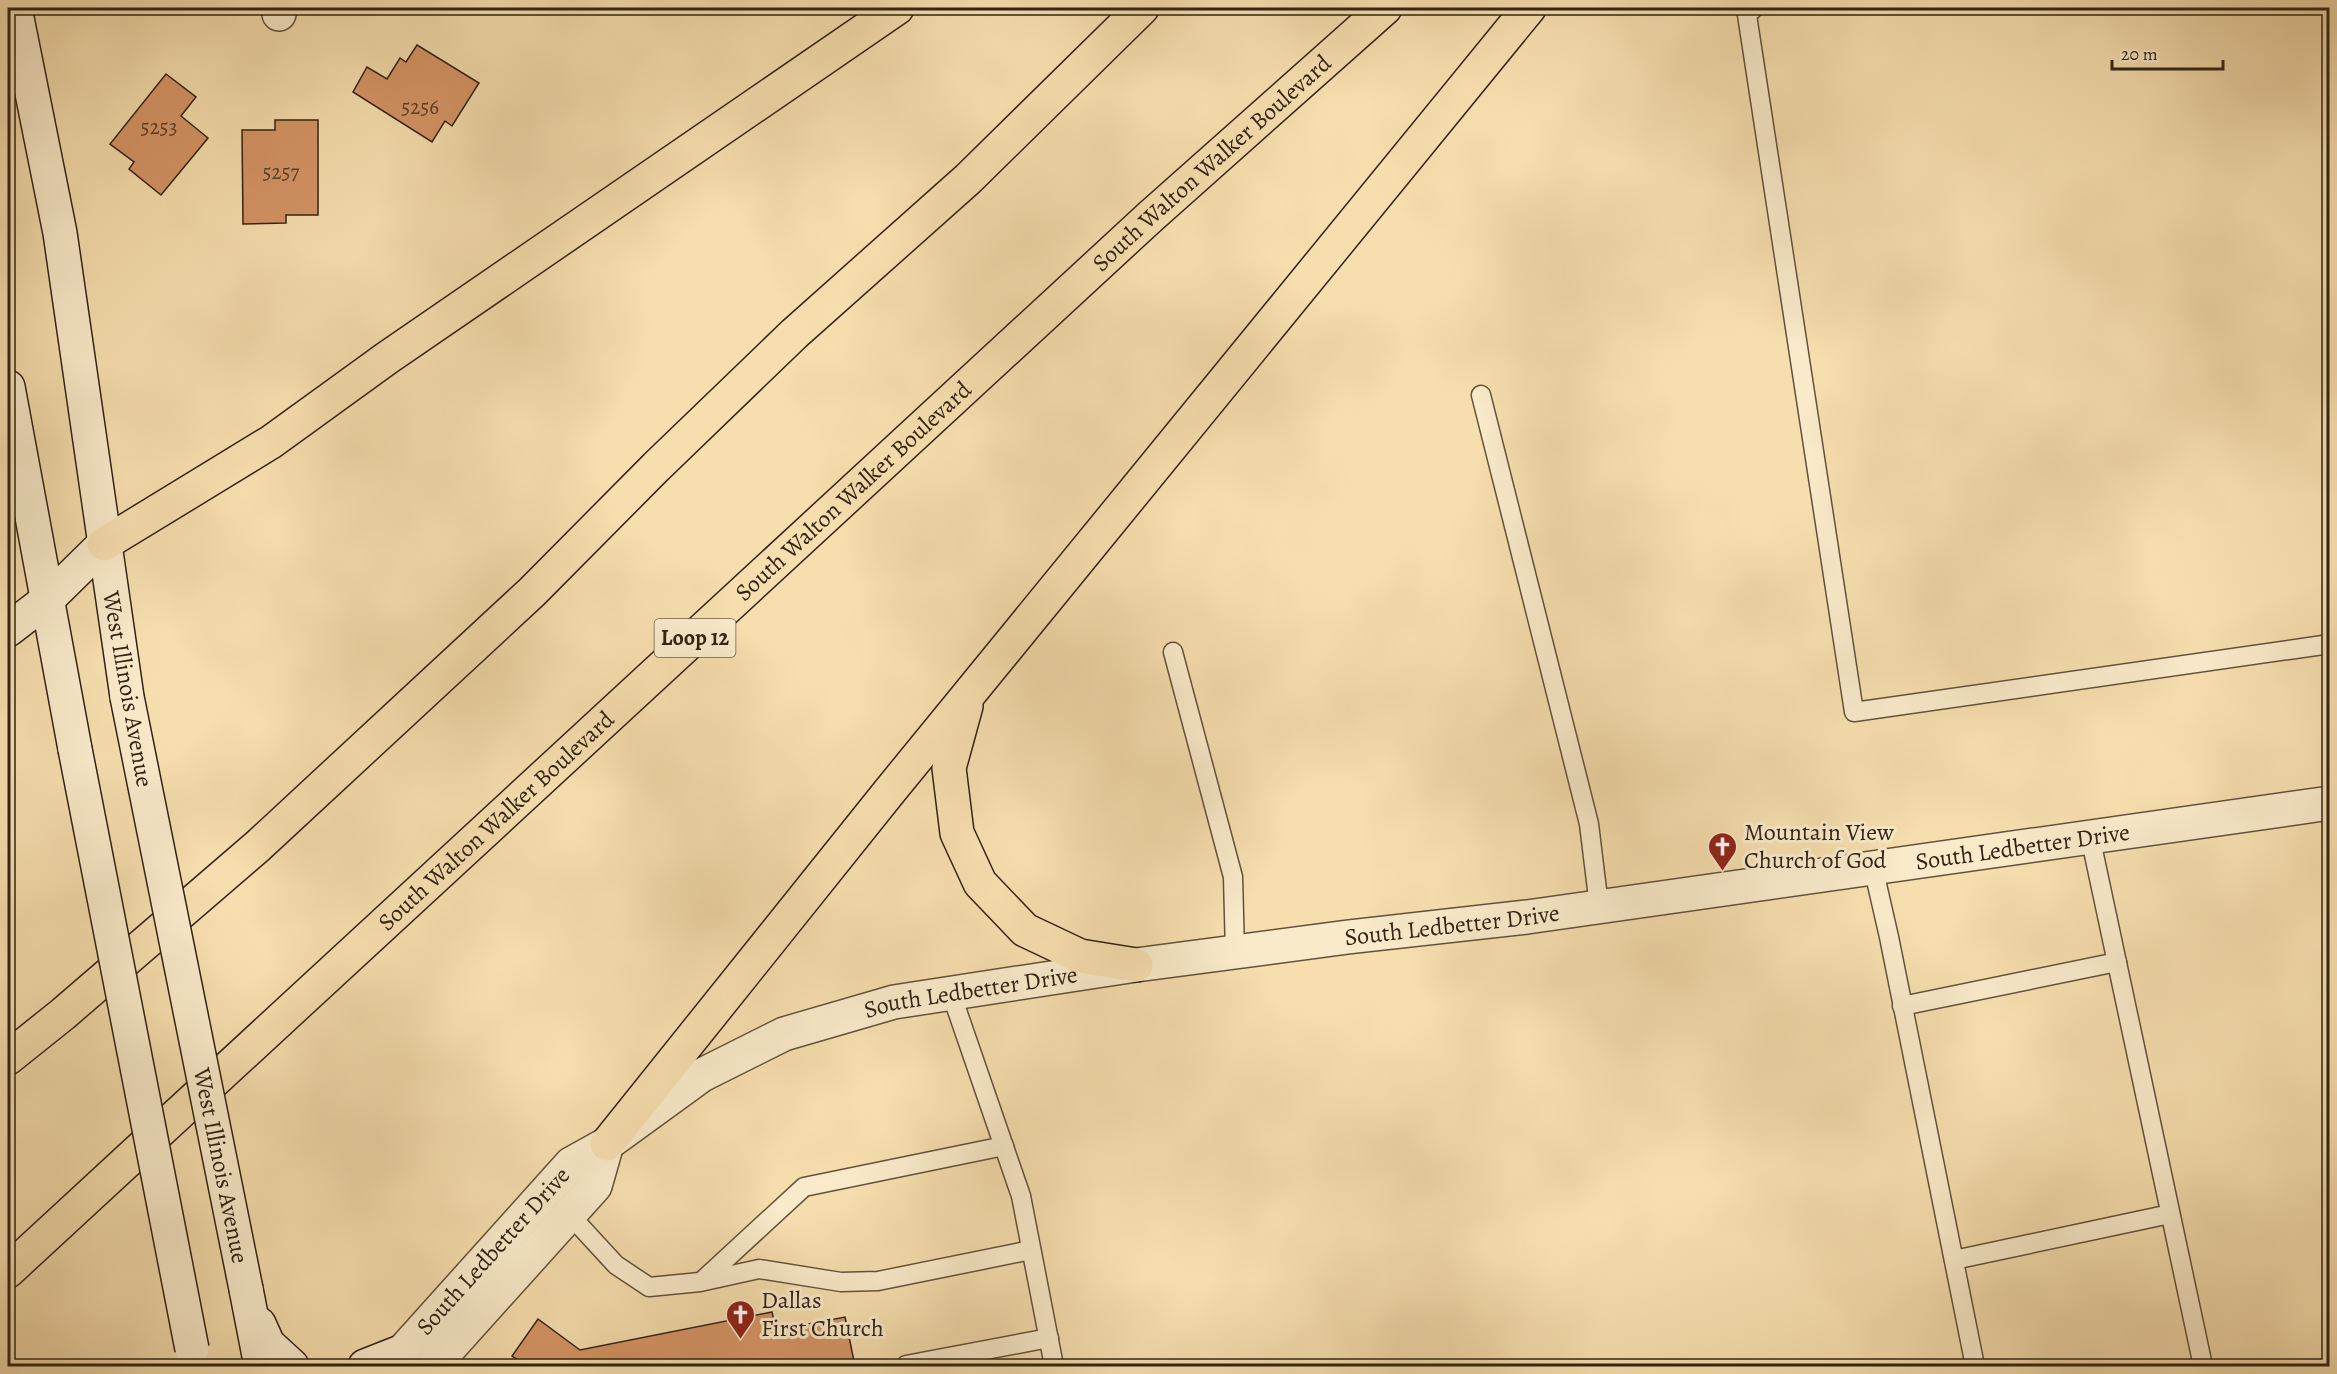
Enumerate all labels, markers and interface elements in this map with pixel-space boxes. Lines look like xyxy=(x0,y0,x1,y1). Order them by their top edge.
scale bar xyxy=(2112,33,2223,71)
text: 20 m xyxy=(2121,42,2158,66)
street label: South Walton Walker Boulevard xyxy=(1085,47,1338,279)
house number: 5256 xyxy=(401,93,439,121)
house number: 5253 xyxy=(141,113,177,141)
house number: 5257 xyxy=(263,158,300,186)
street label: South Walton Walker Boulevard xyxy=(728,374,978,608)
street label: West Illinois Avenue xyxy=(95,587,161,790)
road number: Loop 12 xyxy=(654,619,736,657)
street label: South Walton Walker Boulevard xyxy=(371,703,621,938)
place label: Mountain View Church of God xyxy=(1744,816,1894,876)
street label: South Ledbetter Drive xyxy=(1913,816,2132,878)
church icon: Mountain View Church of God xyxy=(1707,830,1739,872)
street label: South Ledbetter Drive xyxy=(1343,897,1562,953)
street label: South Ledbetter Drive xyxy=(860,958,1080,1026)
street label: West Illinois Avenue xyxy=(186,1064,256,1266)
street label: South Ledbetter Drive xyxy=(409,1160,577,1342)
place label: Dallas First Church xyxy=(761,1284,884,1344)
church icon: Dallas First Church xyxy=(724,1298,756,1340)

